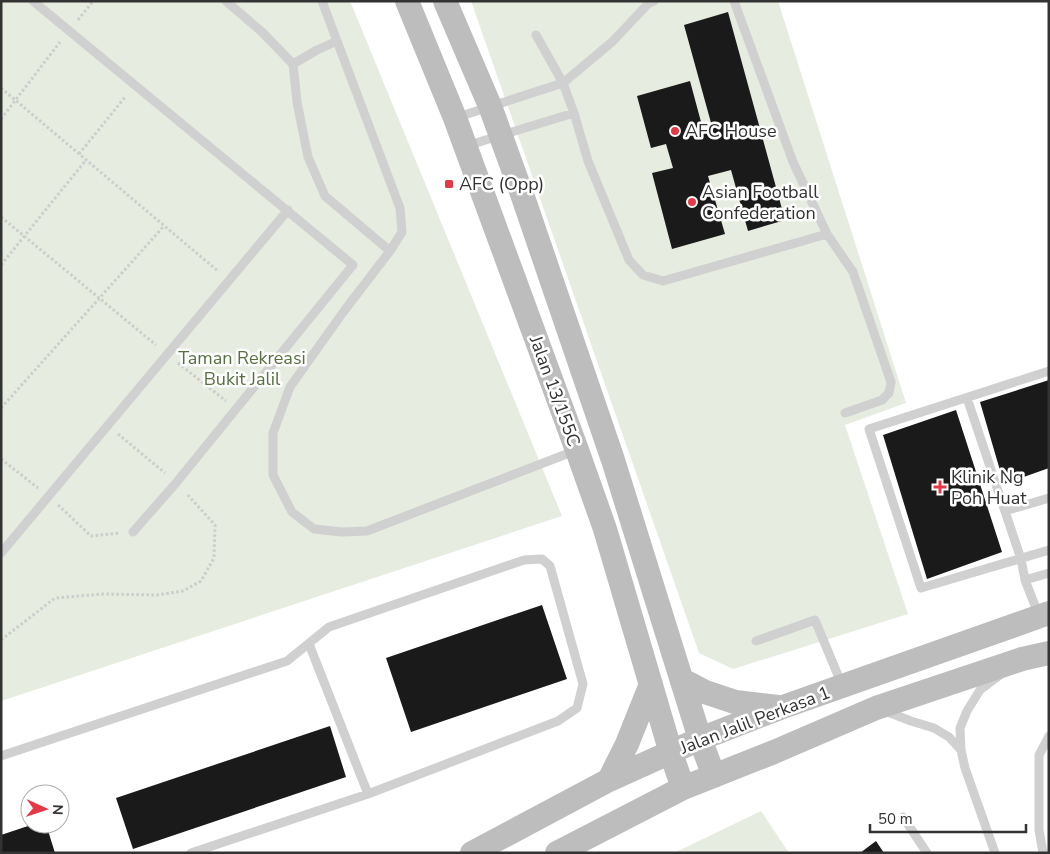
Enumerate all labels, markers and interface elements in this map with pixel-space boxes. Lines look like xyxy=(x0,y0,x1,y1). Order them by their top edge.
place label: AFC House xyxy=(685,119,776,143)
marker: AFC House xyxy=(669,125,681,137)
place label: AFC (Opp) xyxy=(459,172,544,196)
marker: AFC (Opp) xyxy=(443,178,455,190)
place label: Asian Football Confederation xyxy=(702,180,819,225)
marker: Asian Football Confederation xyxy=(686,196,698,208)
street label: Jalan 13/155C xyxy=(523,331,586,450)
park label: Taman Rekreasi Bukit Jalil xyxy=(178,346,306,391)
place label: Klinik Ng Poh Huat xyxy=(951,465,1027,510)
marker: Klinik Ng Poh Huat xyxy=(933,480,947,494)
street label: Jalan Jalil Perkasa 1 xyxy=(676,680,834,760)
north arrow xyxy=(20,784,70,834)
scale bar xyxy=(870,802,1026,834)
text: N xyxy=(48,804,67,815)
text: 50 m xyxy=(878,809,913,829)

